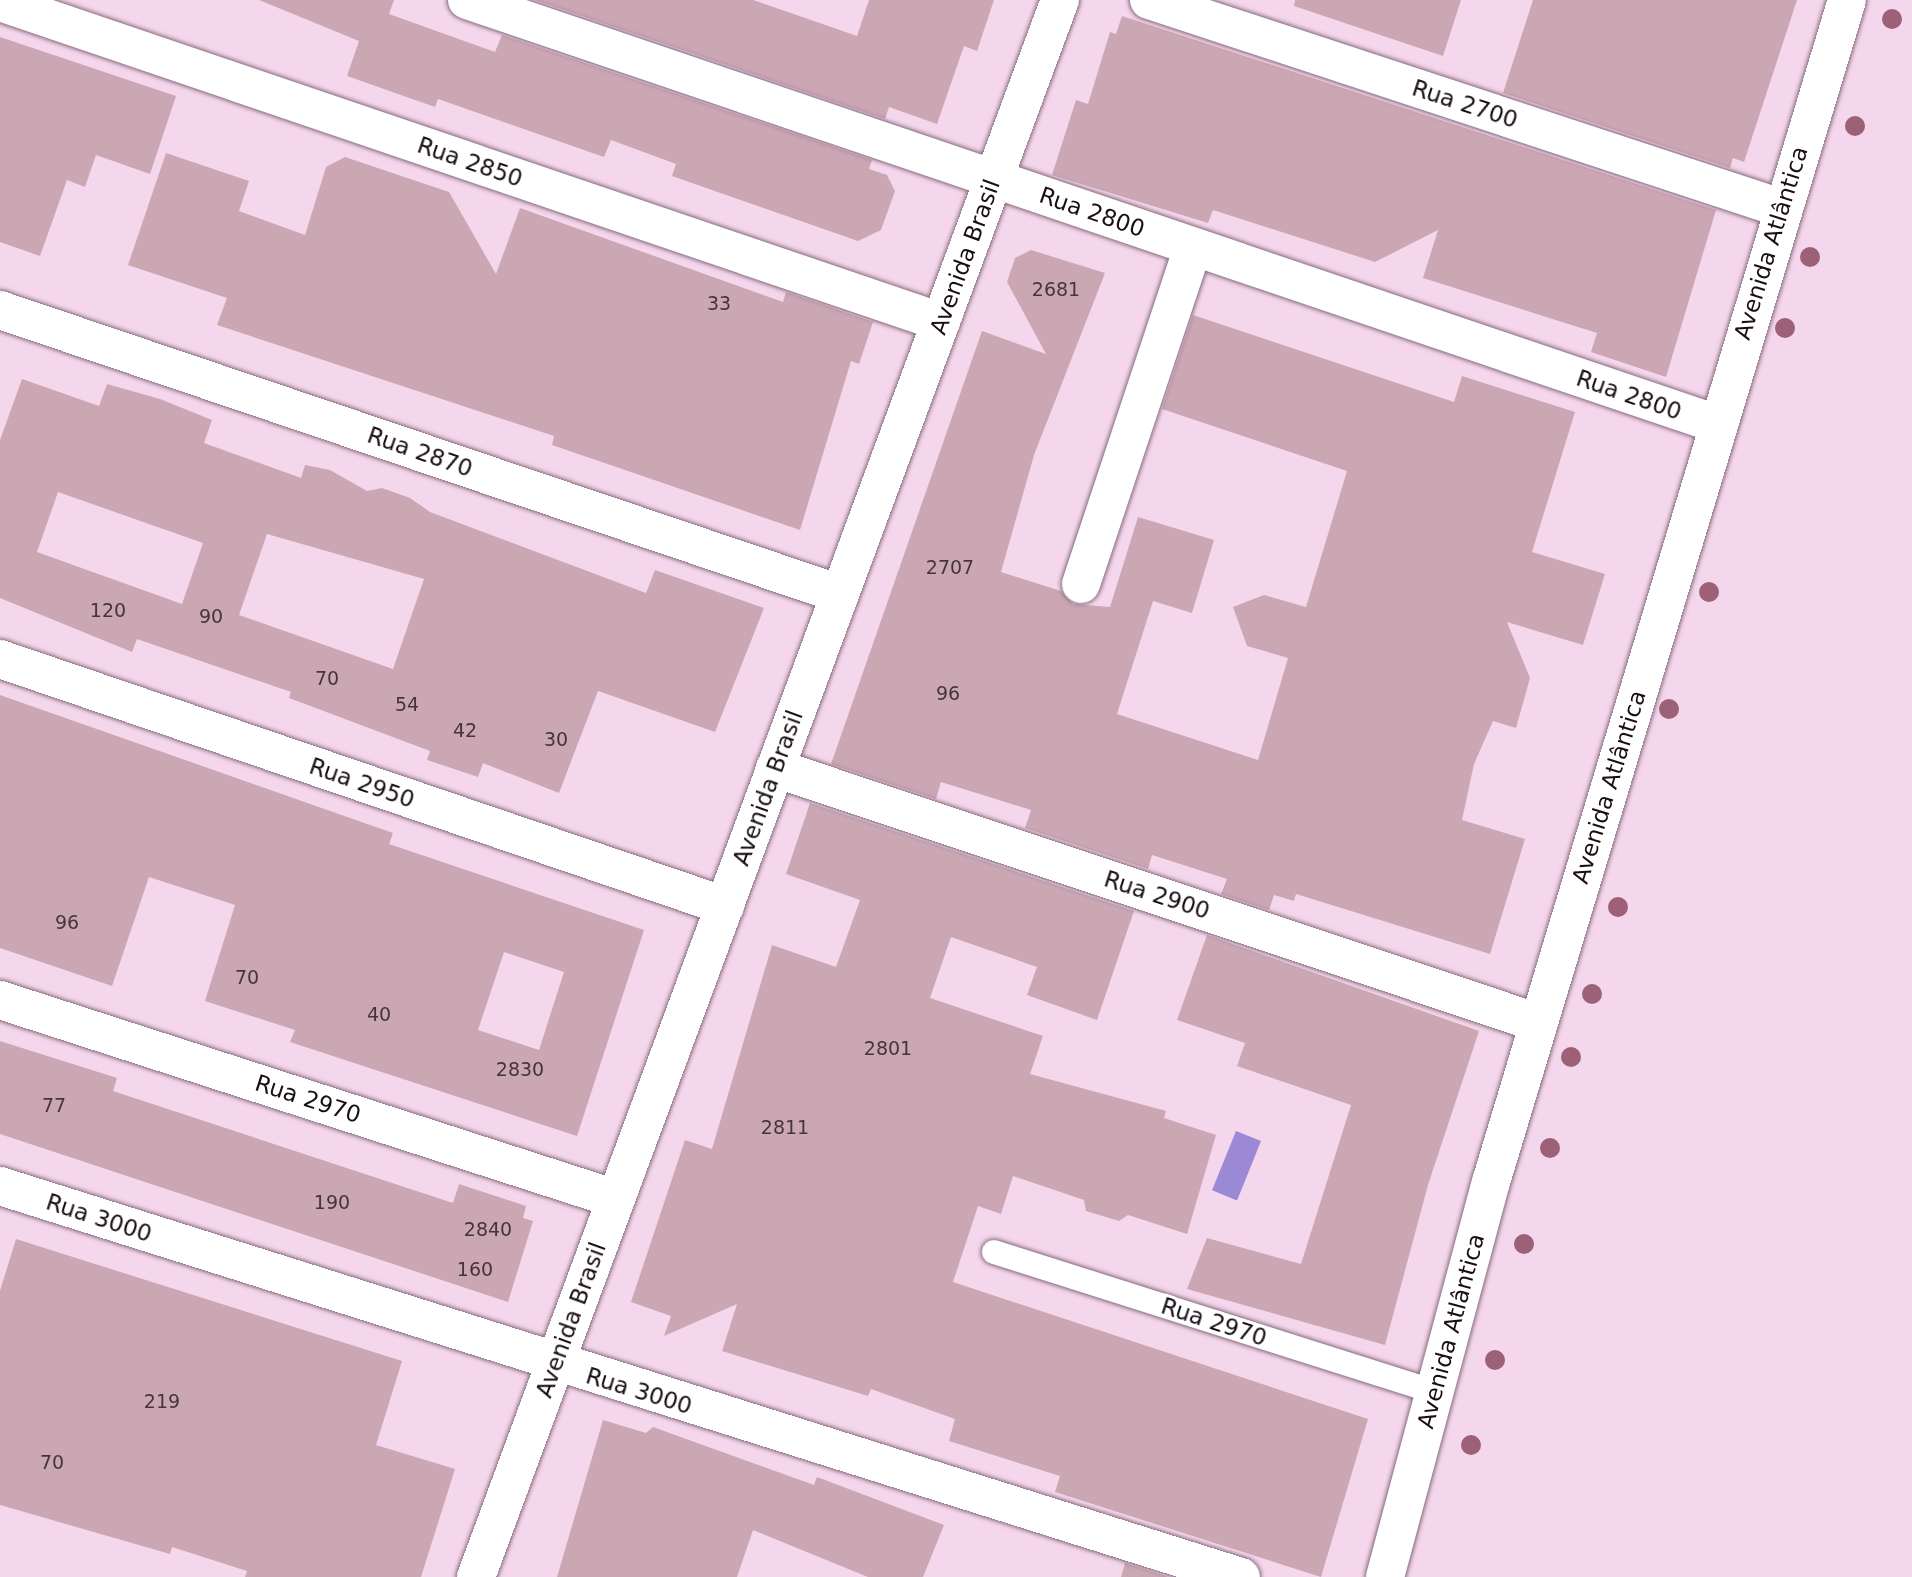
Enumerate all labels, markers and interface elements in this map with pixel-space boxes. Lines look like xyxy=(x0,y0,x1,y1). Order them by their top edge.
street label: Rua 2700 xyxy=(1409,74,1521,134)
street label: Rua 2850 xyxy=(414,131,526,193)
street label: Avenida Atlântica xyxy=(1728,143,1814,343)
street label: Avenida Brasil xyxy=(924,176,1006,338)
street label: Rua 2800 xyxy=(1036,181,1148,243)
house number: 2681 xyxy=(1032,279,1080,301)
house number: 33 xyxy=(707,293,731,315)
street label: Rua 2800 xyxy=(1573,364,1685,426)
street label: Rua 2870 xyxy=(364,421,476,483)
house number: 2707 xyxy=(926,557,974,579)
house number: 120 xyxy=(90,600,126,622)
house number: 90 xyxy=(199,606,223,628)
house number: 70 xyxy=(315,668,339,690)
house number: 96 xyxy=(936,683,960,705)
street label: Avenida Atlântica xyxy=(1566,687,1652,887)
house number: 54 xyxy=(395,694,419,716)
street label: Avenida Brasil xyxy=(727,707,809,869)
house number: 42 xyxy=(453,720,477,742)
house number: 30 xyxy=(544,729,568,751)
street label: Rua 2950 xyxy=(306,752,418,814)
street label: Rua 2900 xyxy=(1101,865,1213,925)
house number: 96 xyxy=(55,912,79,934)
house number: 70 xyxy=(235,967,259,989)
house number: 40 xyxy=(367,1004,391,1026)
house number: 2801 xyxy=(864,1038,912,1060)
house number: 2830 xyxy=(496,1059,544,1081)
street label: Rua 2970 xyxy=(252,1069,364,1129)
house number: 77 xyxy=(42,1095,66,1117)
house number: 2811 xyxy=(761,1117,809,1139)
street label: Rua 3000 xyxy=(43,1188,155,1248)
house number: 190 xyxy=(314,1192,350,1214)
house number: 2840 xyxy=(464,1219,512,1241)
street label: Avenida Atlântica xyxy=(1412,1231,1490,1431)
street label: Avenida Brasil xyxy=(530,1239,612,1401)
house number: 160 xyxy=(457,1259,493,1281)
street label: Rua 2970 xyxy=(1158,1292,1270,1352)
street label: Rua 3000 xyxy=(583,1362,695,1420)
house number: 219 xyxy=(144,1391,180,1413)
house number: 70 xyxy=(40,1452,64,1474)

